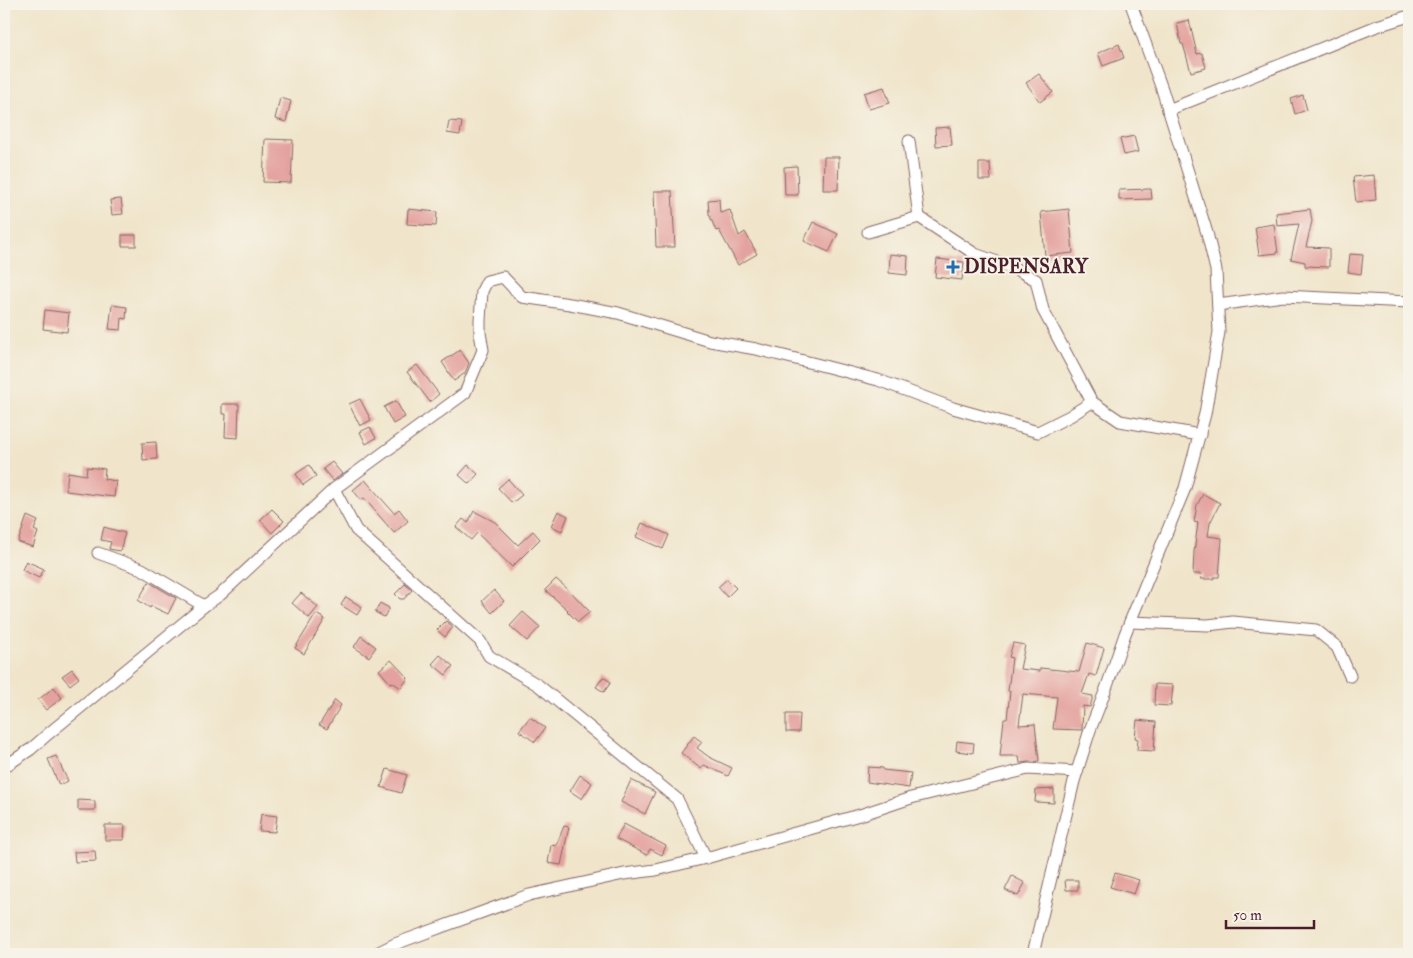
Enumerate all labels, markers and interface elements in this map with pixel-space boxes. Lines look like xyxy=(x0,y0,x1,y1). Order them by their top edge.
place label: DISPENSARY xyxy=(964,255,1089,279)
marker: DISPENSARY xyxy=(946,260,960,274)
scale bar xyxy=(1226,898,1313,930)
text: 50 m xyxy=(1233,906,1262,925)

